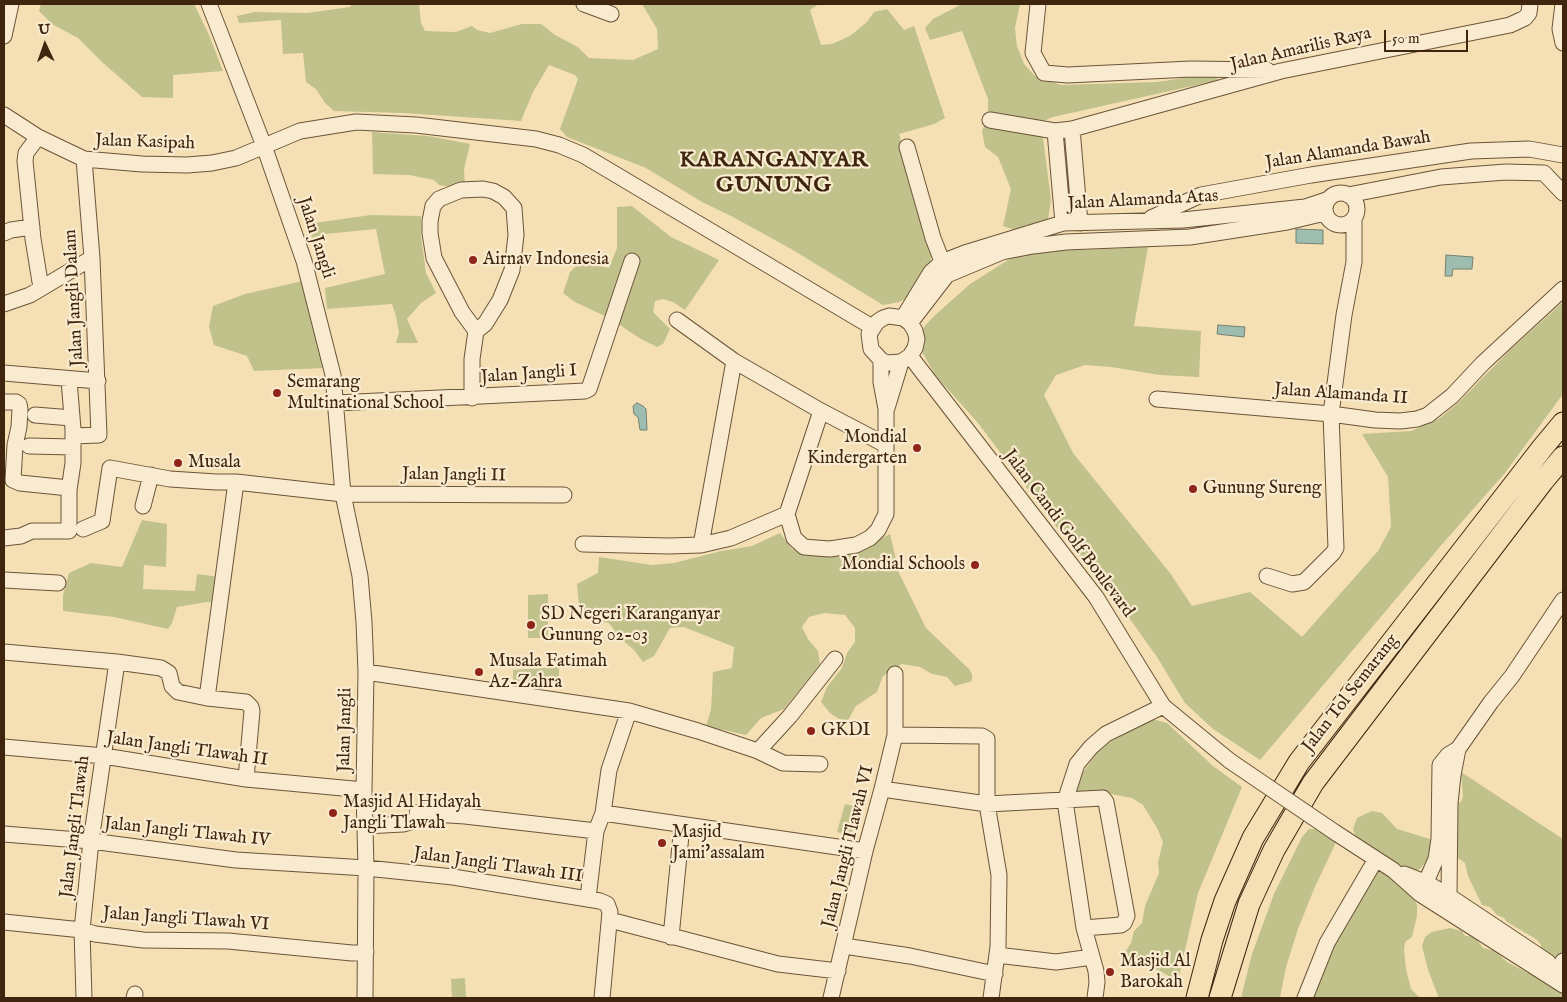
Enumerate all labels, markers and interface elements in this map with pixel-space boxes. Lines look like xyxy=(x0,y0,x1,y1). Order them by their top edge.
north arrow xyxy=(20,20,70,70)
scale bar xyxy=(1387,20,1471,52)
text: U xyxy=(38,21,51,39)
street label: Jalan Amarilis Raya xyxy=(1228,23,1374,77)
text: 50 m xyxy=(1392,29,1420,48)
street label: Jalan Alamanda Bawah xyxy=(1264,127,1432,175)
street label: Jalan Kasipah xyxy=(95,130,195,156)
district label: KARANGANYAR GUNUNG xyxy=(678,148,870,200)
street label: Jalan Alamanda Atas xyxy=(1067,186,1219,216)
street label: Jalan Jangli xyxy=(292,194,338,282)
street label: Jalan Jangli Dalam xyxy=(61,229,89,367)
place label: Airnav Indonesia xyxy=(483,249,609,271)
marker: Airnav Indonesia xyxy=(467,254,479,266)
street label: Jalan Jangli I xyxy=(480,361,578,389)
place label: Semarang Multinational School xyxy=(287,372,444,414)
street label: Jalan Alamanda II xyxy=(1274,380,1408,410)
marker: Semarang Multinational School xyxy=(271,387,283,399)
place label: Mondial Kindergarten xyxy=(807,427,907,469)
marker: Mondial Kindergarten xyxy=(911,442,923,454)
street label: Jalan Candi Golf Boulevard xyxy=(998,446,1138,622)
place label: Musala xyxy=(188,452,241,474)
marker: Musala xyxy=(172,457,184,469)
street label: Jalan Jangli II xyxy=(402,464,506,488)
place label: Gunung Sureng xyxy=(1203,478,1322,500)
marker: Gunung Sureng xyxy=(1187,483,1199,495)
place label: Mondial Schools xyxy=(841,554,965,576)
marker: Mondial Schools xyxy=(969,559,981,571)
place label: SD Negeri Karanganyar Gunung 02-03 xyxy=(541,604,720,646)
marker: SD Negeri Karanganyar Gunung 02-03 xyxy=(525,619,537,631)
street label: Jalan Tol Semarang xyxy=(1298,631,1404,757)
place label: Musala Fatimah Az-Zahra xyxy=(489,651,607,694)
marker: Musala Fatimah Az-Zahra xyxy=(473,666,485,678)
street label: Jalan Jangli xyxy=(334,688,358,772)
place label: GKDI xyxy=(821,720,870,742)
marker: GKDI xyxy=(805,725,817,737)
street label: Jalan Jangli Tlawah II xyxy=(105,728,269,772)
street label: Jalan Jangli Tlawah xyxy=(57,755,95,899)
street label: Jalan Jangli Tlawah VI xyxy=(818,763,880,931)
place label: Masjid Al Hidayah Jangli Tlawah xyxy=(343,792,481,834)
marker: Masjid Al Hidayah Jangli Tlawah xyxy=(327,807,339,819)
street label: Jalan Jangli Tlawah IV xyxy=(103,814,271,852)
place label: Masjid Jami'assalam xyxy=(672,822,765,864)
marker: Masjid Jami'assalam xyxy=(656,837,668,849)
street label: Jalan Jangli Tlawah III xyxy=(412,843,584,889)
street label: Jalan Jangli Tlawah VI xyxy=(102,903,270,937)
place label: Masjid Al Barokah xyxy=(1120,951,1191,994)
marker: Masjid Al Barokah xyxy=(1104,966,1116,978)

